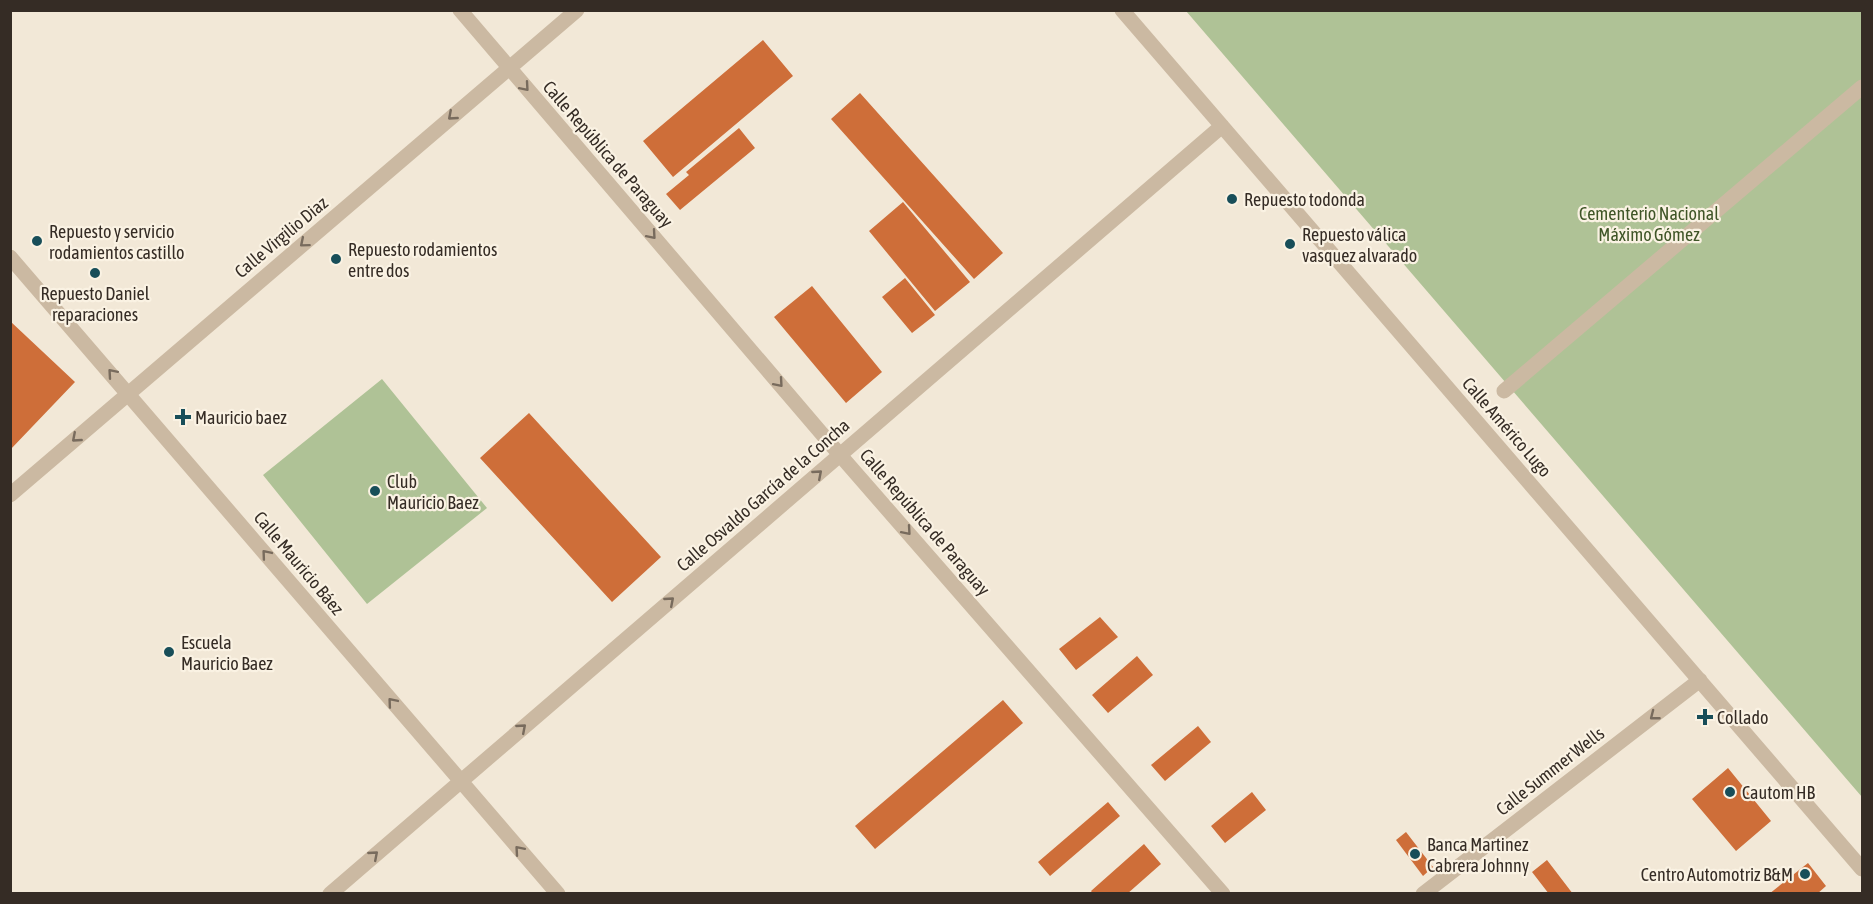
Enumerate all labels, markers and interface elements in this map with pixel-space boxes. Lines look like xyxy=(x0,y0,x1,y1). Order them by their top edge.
street label: Calle República de Paraguay xyxy=(539,76,677,232)
one-way arrow xyxy=(518,80,529,91)
one-way arrow xyxy=(448,109,459,120)
place label: Repuesto todonda xyxy=(1244,189,1365,210)
street label: Calle Virgilio Diaz xyxy=(230,192,332,282)
marker: Repuesto todonda xyxy=(1225,192,1239,206)
park label: Cementerio Nacional Máximo Gómez xyxy=(1579,203,1719,245)
place label: Repuesto y servicio rodamientos castillo xyxy=(49,221,185,263)
place label: Repuesto válica vasquez alvarado xyxy=(1302,224,1417,266)
one-way arrow xyxy=(645,228,656,239)
marker: Repuesto y servicio rodamientos castillo xyxy=(30,234,44,248)
one-way arrow xyxy=(300,236,311,247)
marker: Repuesto válica vasquez alvarado xyxy=(1283,237,1297,251)
place label: Repuesto rodamientos entre dos xyxy=(348,239,497,281)
marker: Repuesto rodamientos entre dos xyxy=(329,252,343,266)
marker: Repuesto Daniel reparaciones xyxy=(88,266,102,280)
place label: Repuesto Daniel reparaciones xyxy=(40,283,150,325)
one-way arrow xyxy=(108,369,119,380)
street label: Calle Américo Lugo xyxy=(1458,373,1556,481)
one-way arrow xyxy=(772,376,783,387)
place label: Mauricio baez xyxy=(195,407,287,428)
marker: Mauricio baez xyxy=(176,410,190,424)
street label: Calle Osvaldo García de la Concha xyxy=(672,414,854,576)
one-way arrow xyxy=(72,431,83,442)
street label: Calle República de Paraguay xyxy=(856,444,994,600)
one-way arrow xyxy=(811,470,822,481)
place label: Club Mauricio Baez xyxy=(387,471,479,513)
marker: Club Mauricio Baez xyxy=(368,484,382,498)
street label: Calle Mauricio Báez xyxy=(250,507,349,619)
one-way arrow xyxy=(899,524,910,535)
one-way arrow xyxy=(262,550,273,561)
one-way arrow xyxy=(663,597,674,608)
place label: Escuela Mauricio Baez xyxy=(181,632,273,674)
marker: Escuela Mauricio Baez xyxy=(162,645,176,659)
one-way arrow xyxy=(388,698,399,709)
place label: Collado xyxy=(1717,707,1768,728)
one-way arrow xyxy=(1650,708,1661,719)
marker: Collado xyxy=(1698,710,1712,724)
street label: Calle Summer Wells xyxy=(1492,722,1608,820)
one-way arrow xyxy=(515,724,526,735)
place label: Cautom HB xyxy=(1742,782,1816,803)
marker: Cautom HB xyxy=(1723,785,1737,799)
place label: Banca Martinez Cabrera Johnny xyxy=(1427,834,1529,876)
one-way arrow xyxy=(515,846,526,856)
marker: Banca Martinez Cabrera Johnny xyxy=(1408,847,1422,861)
one-way arrow xyxy=(367,851,378,862)
place label: Centro Automotriz B&M xyxy=(1641,864,1793,885)
marker: Centro Automotriz B&M xyxy=(1798,867,1812,881)

